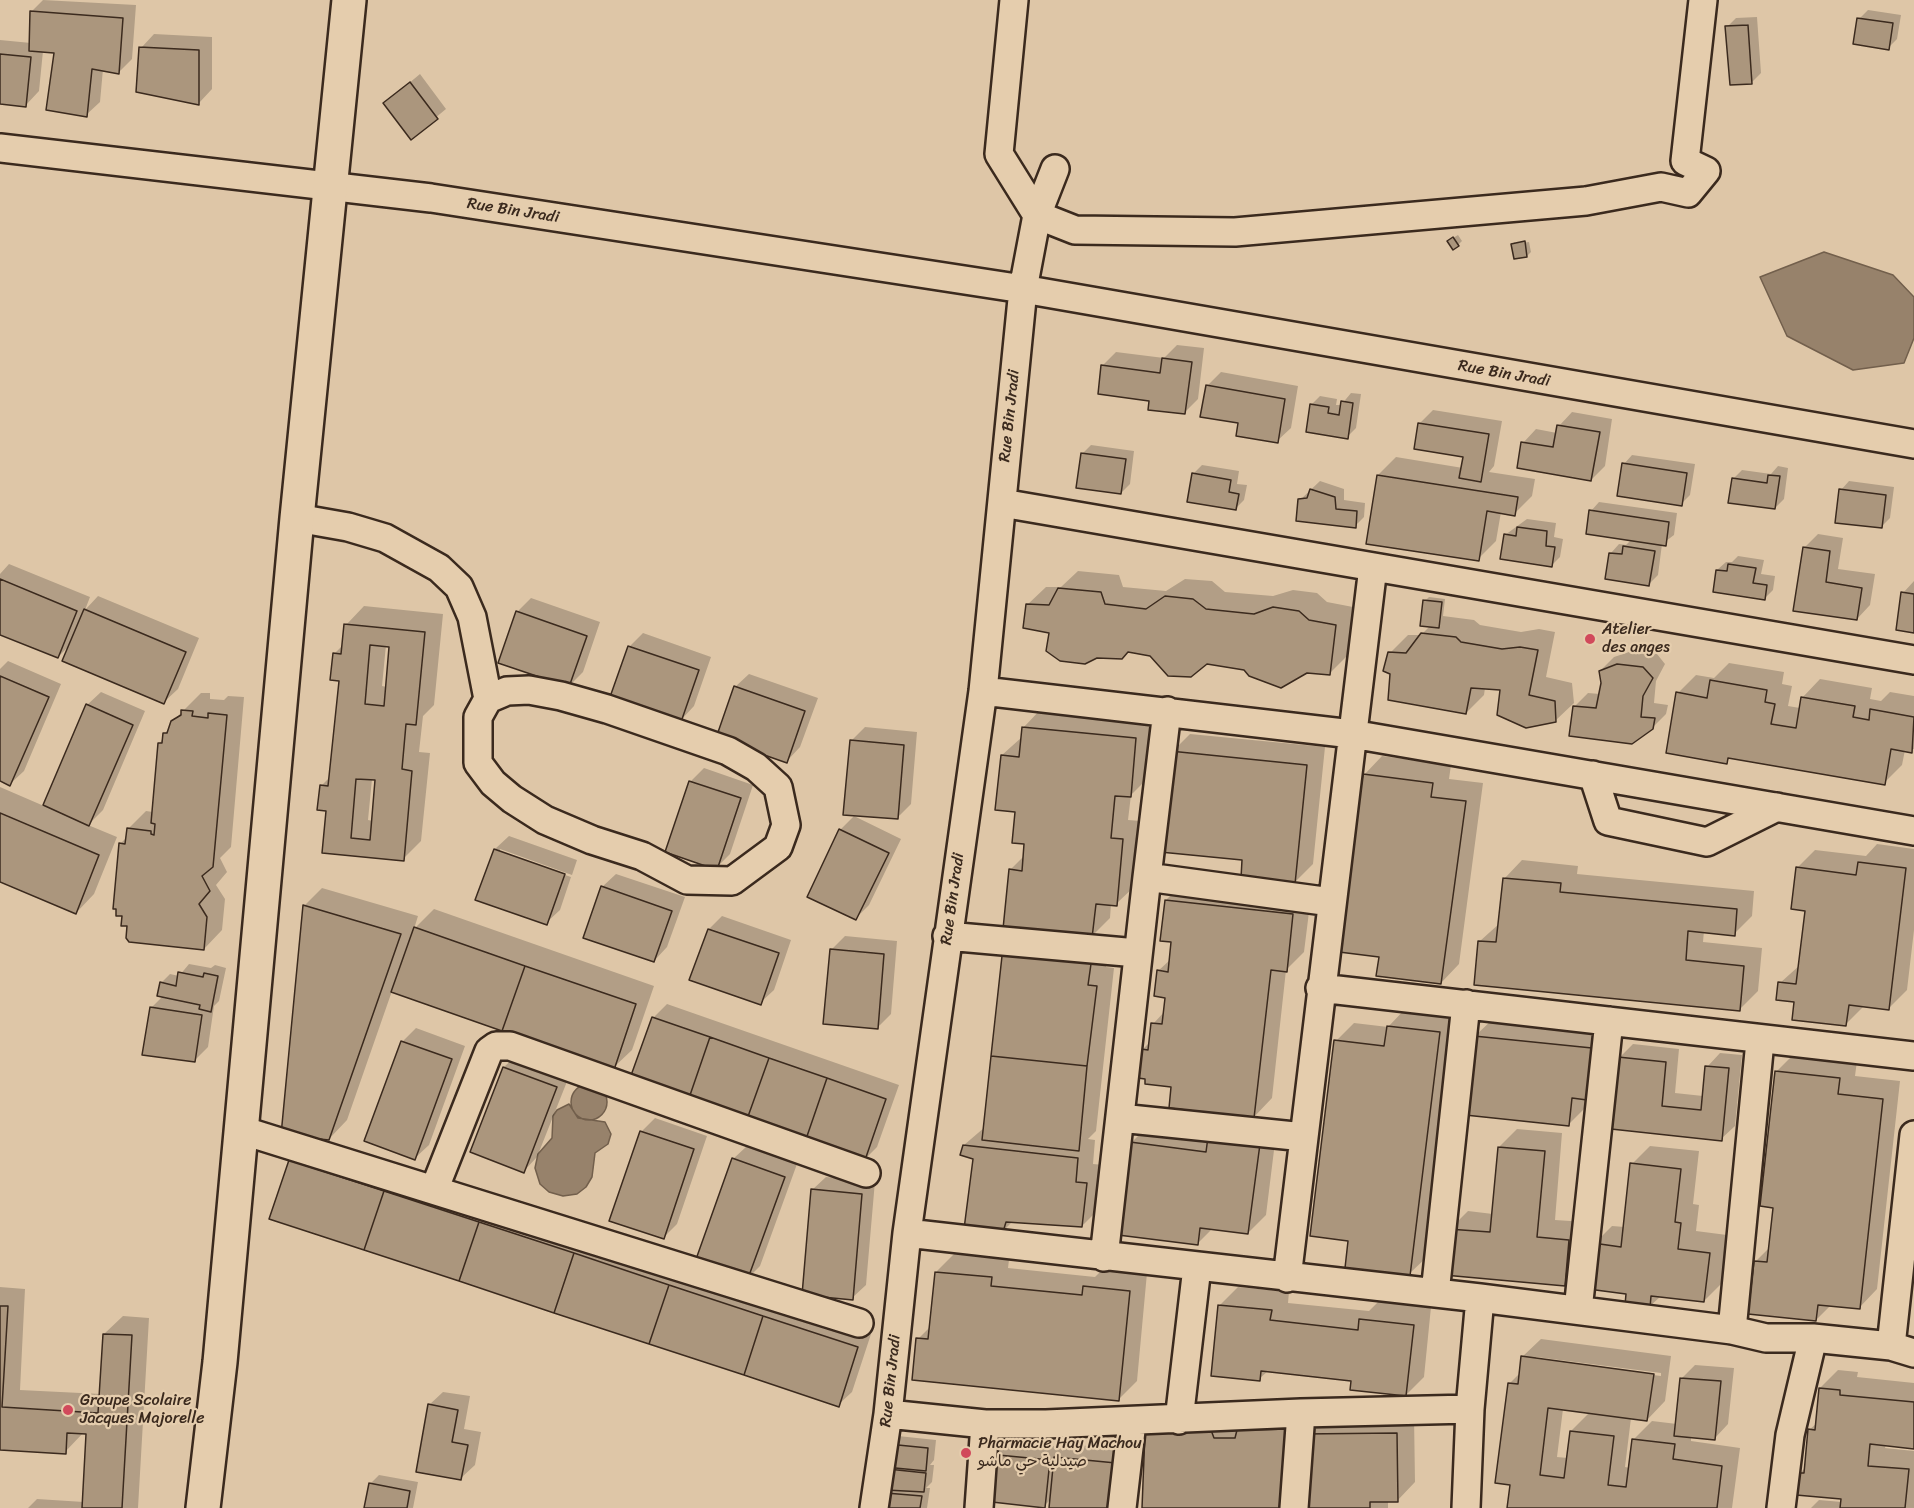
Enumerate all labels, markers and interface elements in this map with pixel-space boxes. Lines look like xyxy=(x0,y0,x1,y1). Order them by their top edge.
street label: Rue Bin Jradi xyxy=(466,194,560,228)
street label: Rue Bin Jradi xyxy=(1457,356,1551,392)
street label: Rue Bin Jradi xyxy=(996,369,1024,463)
place label: Atelier des anges xyxy=(1602,620,1670,658)
marker: Atelier des anges xyxy=(1583,632,1597,646)
street label: Rue Bin Jradi xyxy=(937,852,969,946)
street label: Rue Bin Jradi xyxy=(877,1334,905,1428)
place label: Groupe Scolaire Jacques Majorelle xyxy=(80,1391,204,1429)
marker: Groupe Scolaire Jacques Majorelle xyxy=(61,1403,75,1417)
place label: Pharmacie Hay Machou صيدلية حي ماشو xyxy=(978,1434,1142,1472)
marker: Pharmacie Hay Machou صيدلية حي ماشو xyxy=(959,1446,973,1460)

